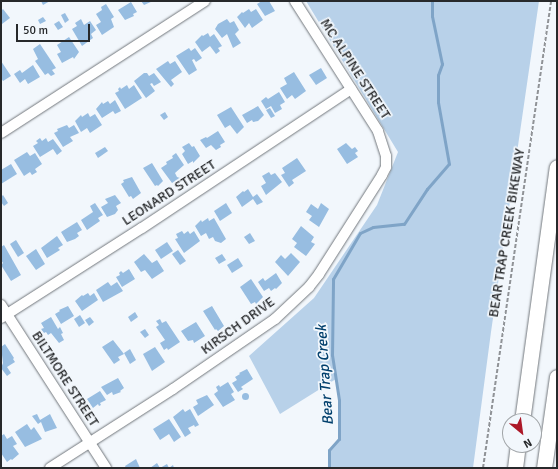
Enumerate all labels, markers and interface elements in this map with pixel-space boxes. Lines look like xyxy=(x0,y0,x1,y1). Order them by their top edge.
scale bar xyxy=(18,16,92,42)
street label: MC ALPINE STREET xyxy=(316,16,394,122)
text: 50 m xyxy=(23,23,48,38)
street label: BEAR TRAP CREEK BIKEWAY xyxy=(485,147,529,319)
street label: LEONARD STREET xyxy=(119,156,219,230)
street label: KIRSCH DRIVE xyxy=(198,294,278,358)
water label: Bear Trap Creek xyxy=(313,324,337,426)
street label: BILTMORE STREET xyxy=(28,328,102,430)
north arrow xyxy=(502,413,542,453)
text: N xyxy=(521,436,534,451)

